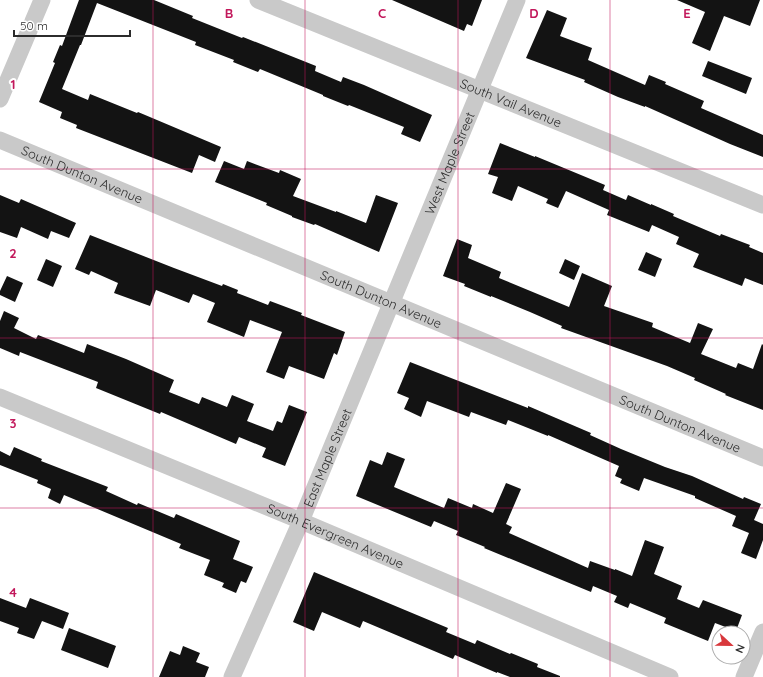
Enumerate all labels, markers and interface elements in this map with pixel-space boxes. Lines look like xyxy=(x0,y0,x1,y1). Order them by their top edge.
text: B xyxy=(225,5,233,21)
text: C xyxy=(378,5,386,21)
text: D xyxy=(529,5,539,21)
text: E xyxy=(683,5,691,21)
scale bar xyxy=(14,12,130,38)
text: 50 m xyxy=(20,18,48,33)
street label: South Vail Avenue xyxy=(458,75,564,130)
text: 1 xyxy=(10,76,16,92)
street label: West Maple Street xyxy=(421,109,478,217)
street label: South Dunton Avenue xyxy=(19,142,145,207)
text: 2 xyxy=(9,245,17,261)
street label: South Dunton Avenue xyxy=(318,266,444,331)
street label: South Dunton Avenue xyxy=(617,391,743,456)
street label: East Maple Street xyxy=(300,406,355,510)
text: 3 xyxy=(10,415,17,431)
street label: South Evergreen Avenue xyxy=(264,500,406,572)
text: 4 xyxy=(9,584,17,600)
north arrow xyxy=(711,625,751,665)
text: N xyxy=(732,642,748,655)

